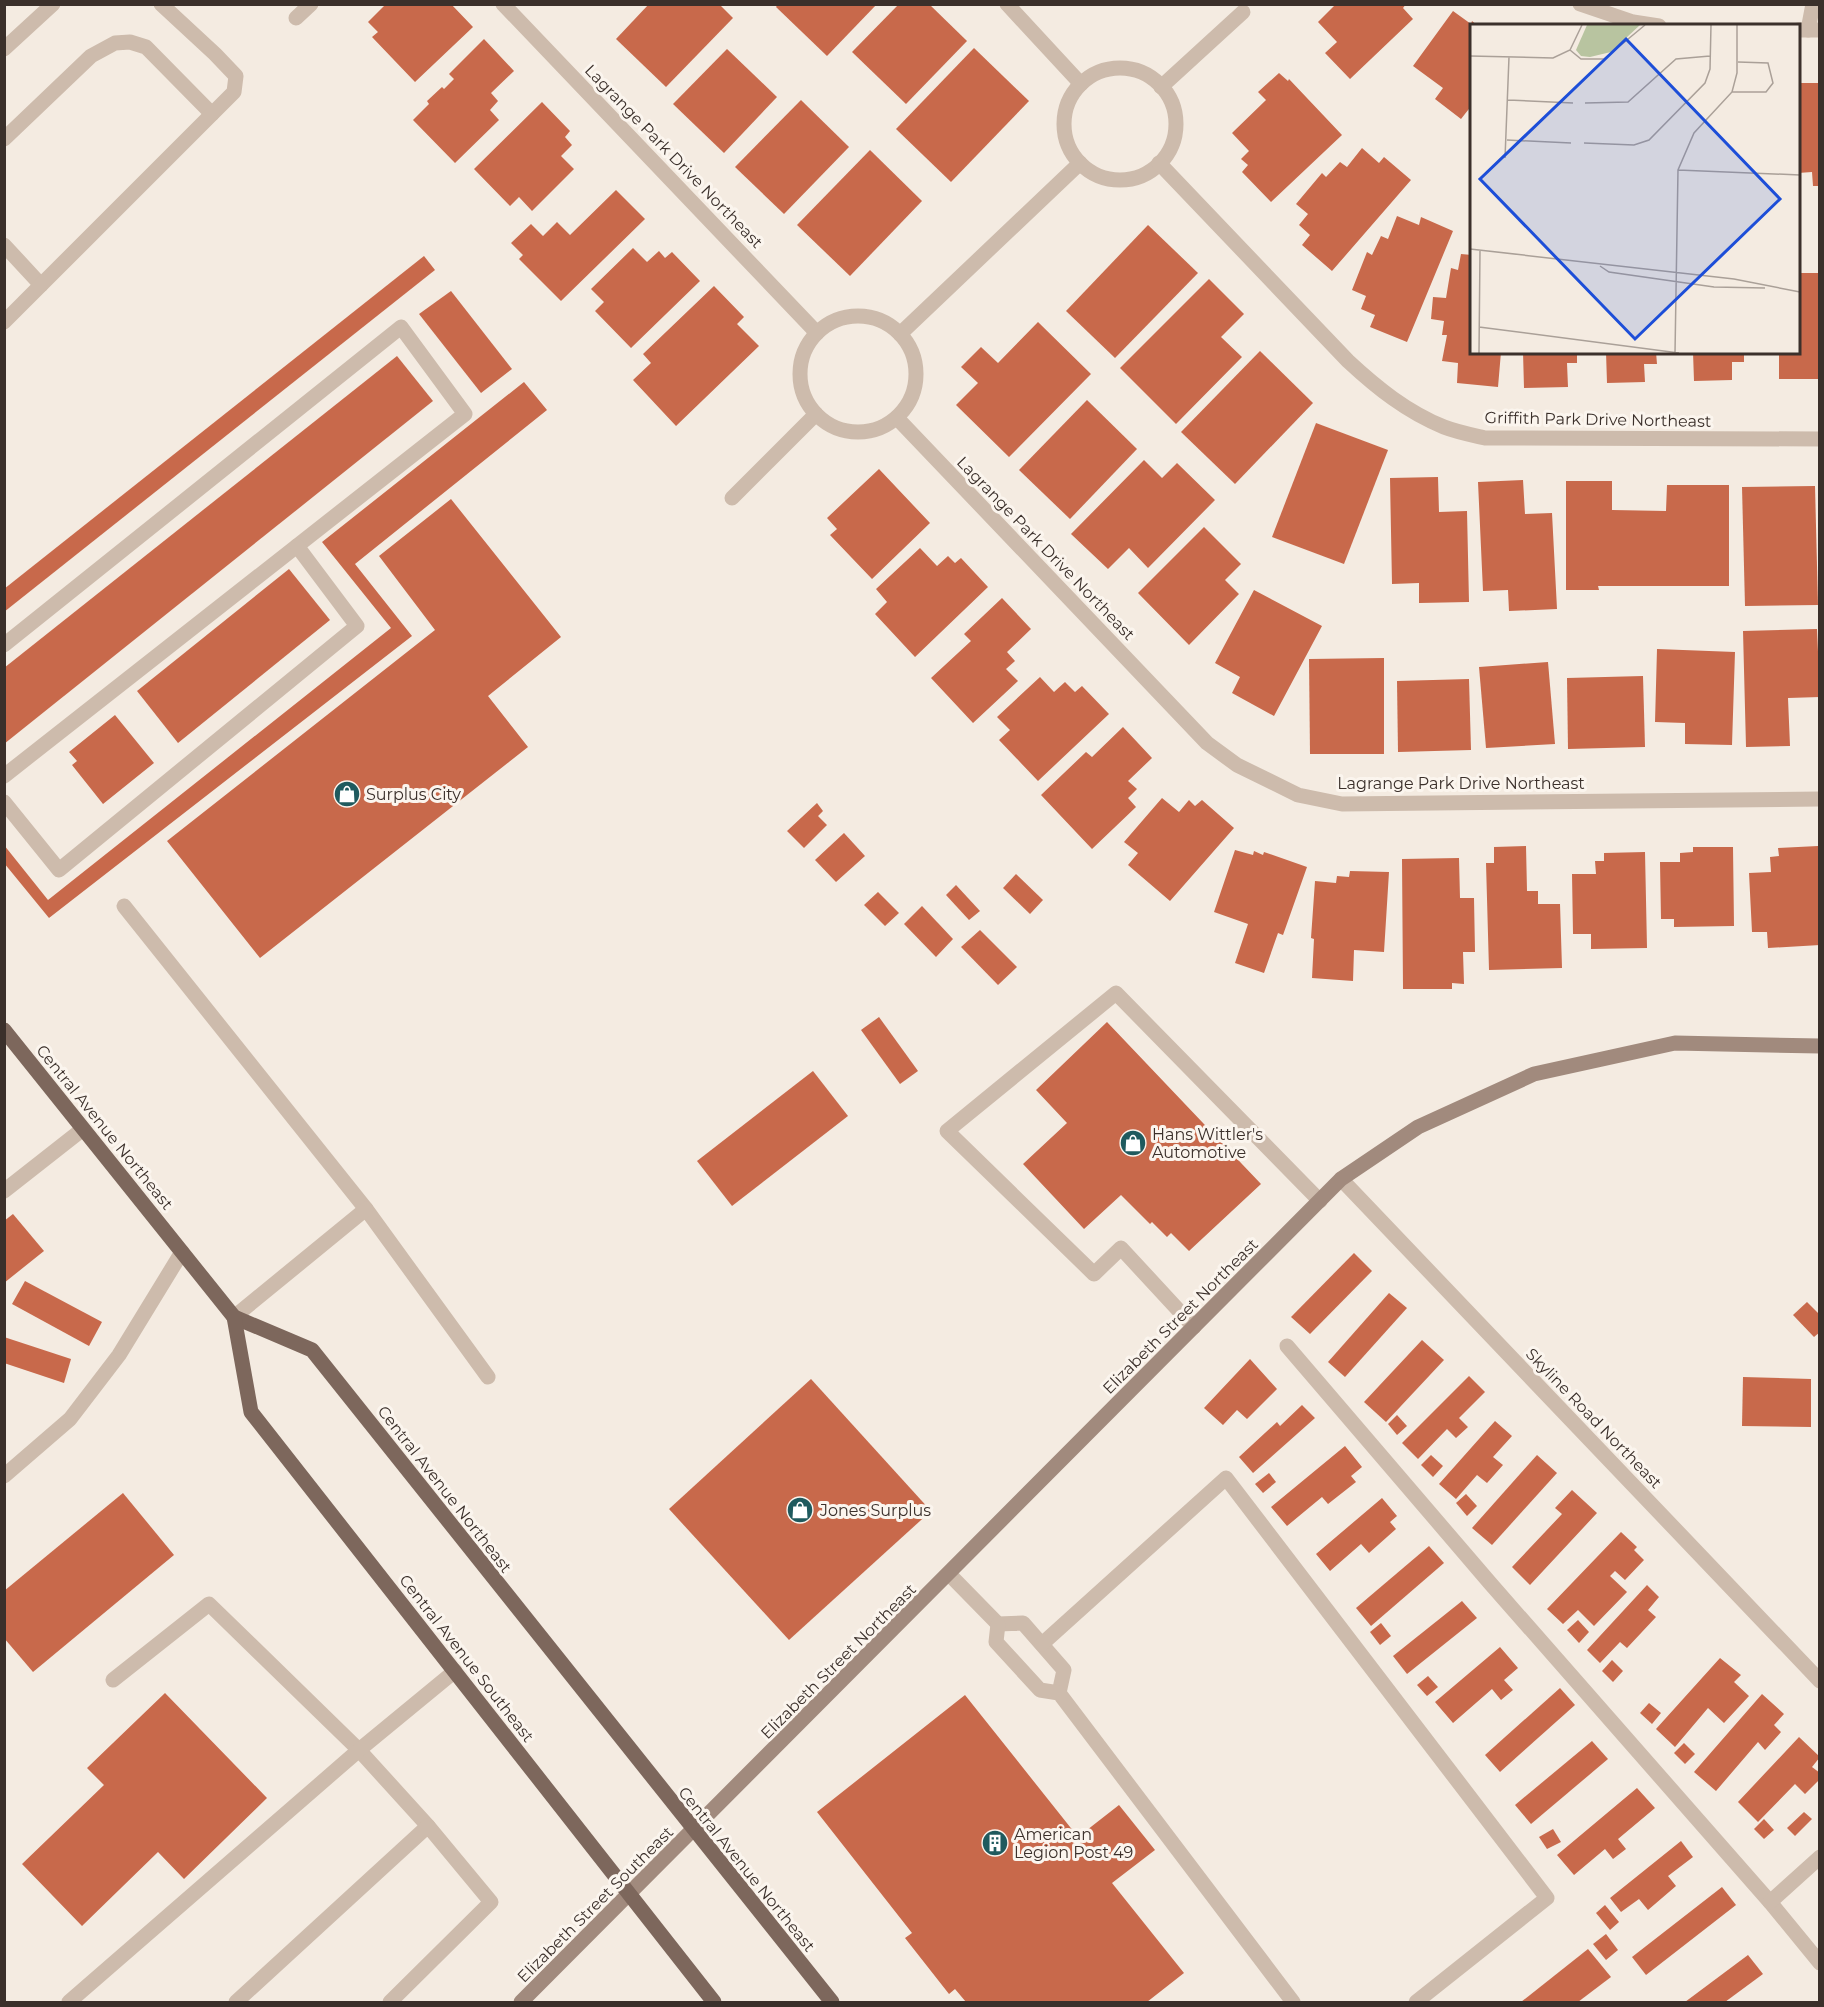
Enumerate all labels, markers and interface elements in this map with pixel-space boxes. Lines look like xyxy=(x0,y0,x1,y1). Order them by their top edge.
inset map xyxy=(1470,24,1800,354)
street label: Lagrange Park Drive Northeast xyxy=(581,61,767,252)
street label: Griffith Park Drive Northeast xyxy=(1485,408,1712,431)
street label: Lagrange Park Drive Northeast xyxy=(953,453,1139,644)
street label: Lagrange Park Drive Northeast xyxy=(1337,774,1585,793)
shop icon: Surplus City xyxy=(332,779,362,809)
place label: Surplus City xyxy=(366,785,461,804)
street label: Central Avenue Northeast xyxy=(32,1041,177,1214)
place label: Hans Wittler's Automotive xyxy=(1152,1125,1263,1162)
shop icon: Hans Wittler's Automotive xyxy=(1118,1128,1148,1158)
street label: Elizabeth Street Northeast xyxy=(1099,1234,1262,1398)
street label: Skyline Road Northeast xyxy=(1522,1344,1666,1493)
street label: Central Avenue Northeast xyxy=(374,1402,516,1577)
shop icon: Jones Surplus xyxy=(785,1495,815,1525)
place label: Jones Surplus xyxy=(819,1501,931,1520)
street label: Central Avenue Southeast xyxy=(395,1571,538,1746)
street label: Elizabeth Street Northeast xyxy=(757,1579,920,1743)
street label: Central Avenue Northeast xyxy=(674,1783,819,1956)
street label: Elizabeth Street Southeast xyxy=(513,1822,678,1986)
place label: American Legion Post 49 xyxy=(1014,1825,1133,1862)
building icon: American Legion Post 49 xyxy=(980,1828,1010,1858)

